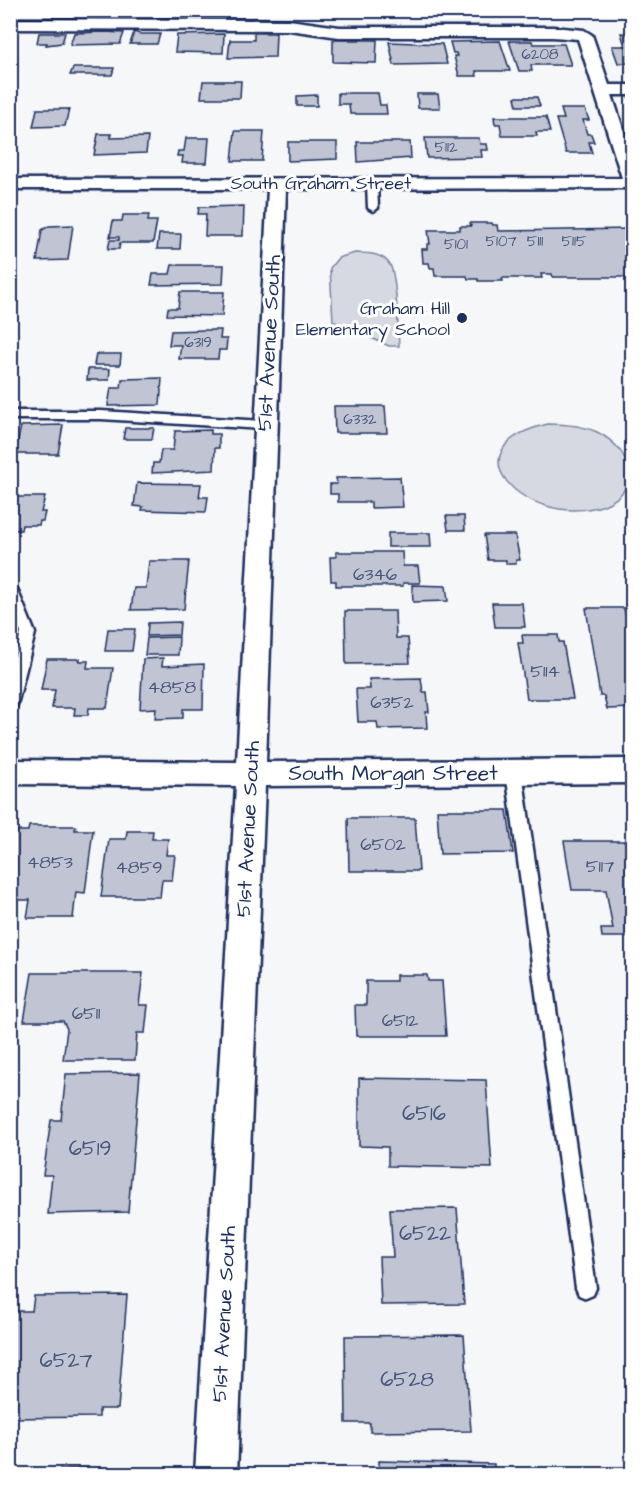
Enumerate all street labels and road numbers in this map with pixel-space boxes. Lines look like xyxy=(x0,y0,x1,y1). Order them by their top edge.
street label: South Graham Street xyxy=(231,171,412,196)
street label: 51st Avenue South xyxy=(250,254,288,432)
street label: 51st Avenue South xyxy=(229,740,267,918)
street label: South Morgan Street xyxy=(288,759,498,790)
street label: 51st Avenue South xyxy=(205,1225,243,1403)

